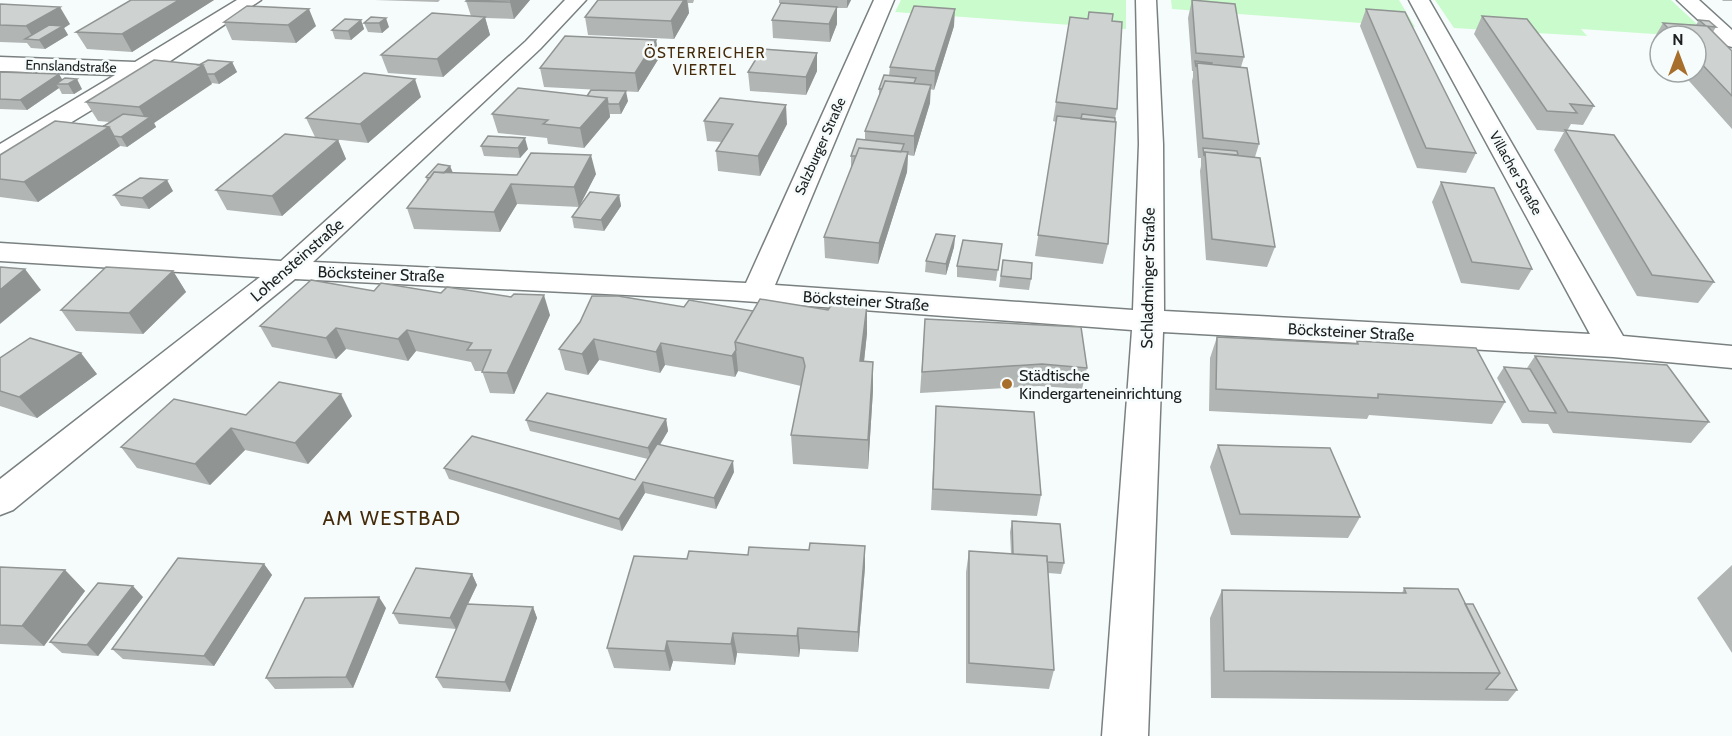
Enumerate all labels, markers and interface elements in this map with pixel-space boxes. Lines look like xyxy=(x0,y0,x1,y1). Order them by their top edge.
north arrow xyxy=(1648,24,1708,84)
text: N xyxy=(1672,30,1684,49)
district label: ÖSTERREICHER VIERTEL xyxy=(644,44,766,79)
street label: Ennslandstraße xyxy=(25,55,117,77)
street label: Salzburger Straße xyxy=(790,94,850,198)
street label: Villacher Straße xyxy=(1486,128,1546,218)
street label: Schladminger Straße xyxy=(1137,207,1159,349)
street label: Lohensteinstraße xyxy=(247,214,347,306)
street label: Böcksteiner Straße xyxy=(317,262,445,286)
street label: Böcksteiner Straße xyxy=(802,287,930,315)
street label: Böcksteiner Straße xyxy=(1287,319,1415,345)
place label: Städtische Kindergarteneinrichtung xyxy=(1019,366,1182,403)
marker: Städtische Kindergarteneinrichtung xyxy=(1000,377,1014,391)
district label: AM WESTBAD xyxy=(322,506,462,530)

